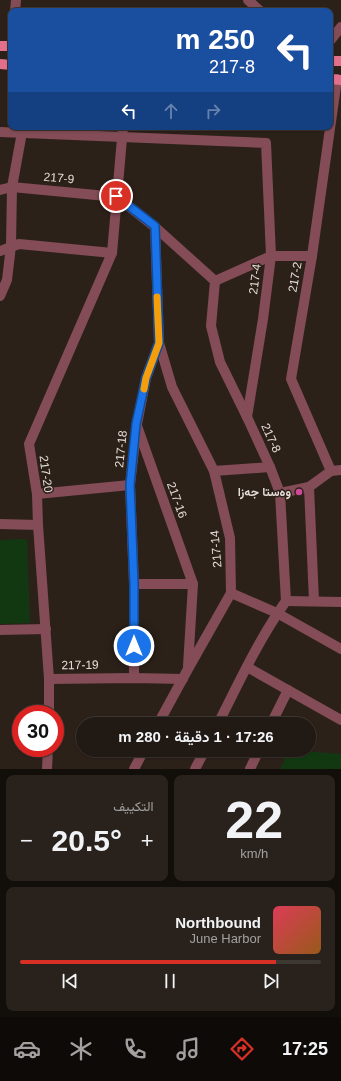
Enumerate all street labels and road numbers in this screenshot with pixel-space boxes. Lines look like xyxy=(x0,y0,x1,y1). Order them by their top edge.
street label: 217-9 xyxy=(43,170,75,186)
street label: 217-2 xyxy=(285,260,305,293)
street label: 217-4 xyxy=(246,263,264,295)
street label: 217-8 xyxy=(258,421,284,455)
street label: 217-18 xyxy=(112,429,130,468)
street label: 217-20 xyxy=(36,455,56,494)
street label: 217-16 xyxy=(164,480,190,520)
street label: 217-14 xyxy=(207,529,225,568)
street label: 217-19 xyxy=(61,658,99,672)

